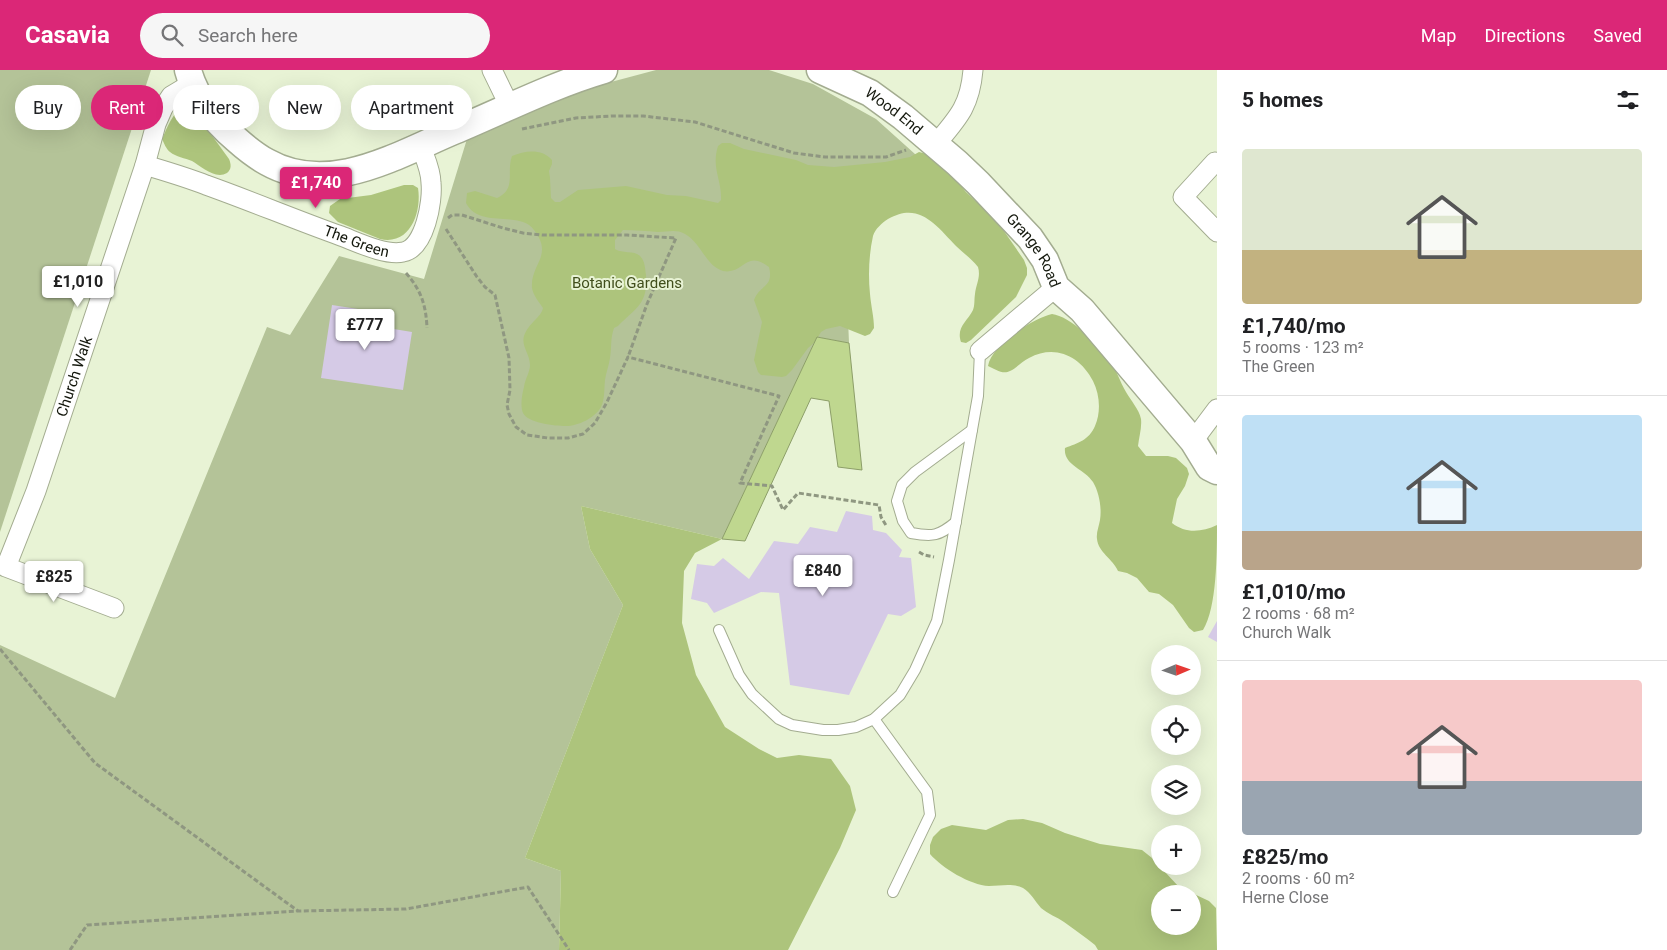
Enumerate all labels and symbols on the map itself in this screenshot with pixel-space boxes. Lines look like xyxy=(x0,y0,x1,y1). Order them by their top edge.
street label: Wood End xyxy=(862,83,926,139)
pin: £1,740 xyxy=(275,166,357,209)
street label: Grange Road xyxy=(1003,210,1064,290)
street label: The Green xyxy=(321,222,391,261)
pin: £1,010 xyxy=(37,266,119,308)
park label: Botanic Gardens xyxy=(572,274,682,292)
pin: £777 xyxy=(335,308,395,351)
street label: Church Walk xyxy=(53,334,96,419)
pin: £840 xyxy=(793,554,853,597)
pin: £825 xyxy=(24,560,84,603)
north arrow xyxy=(1151,645,1201,695)

